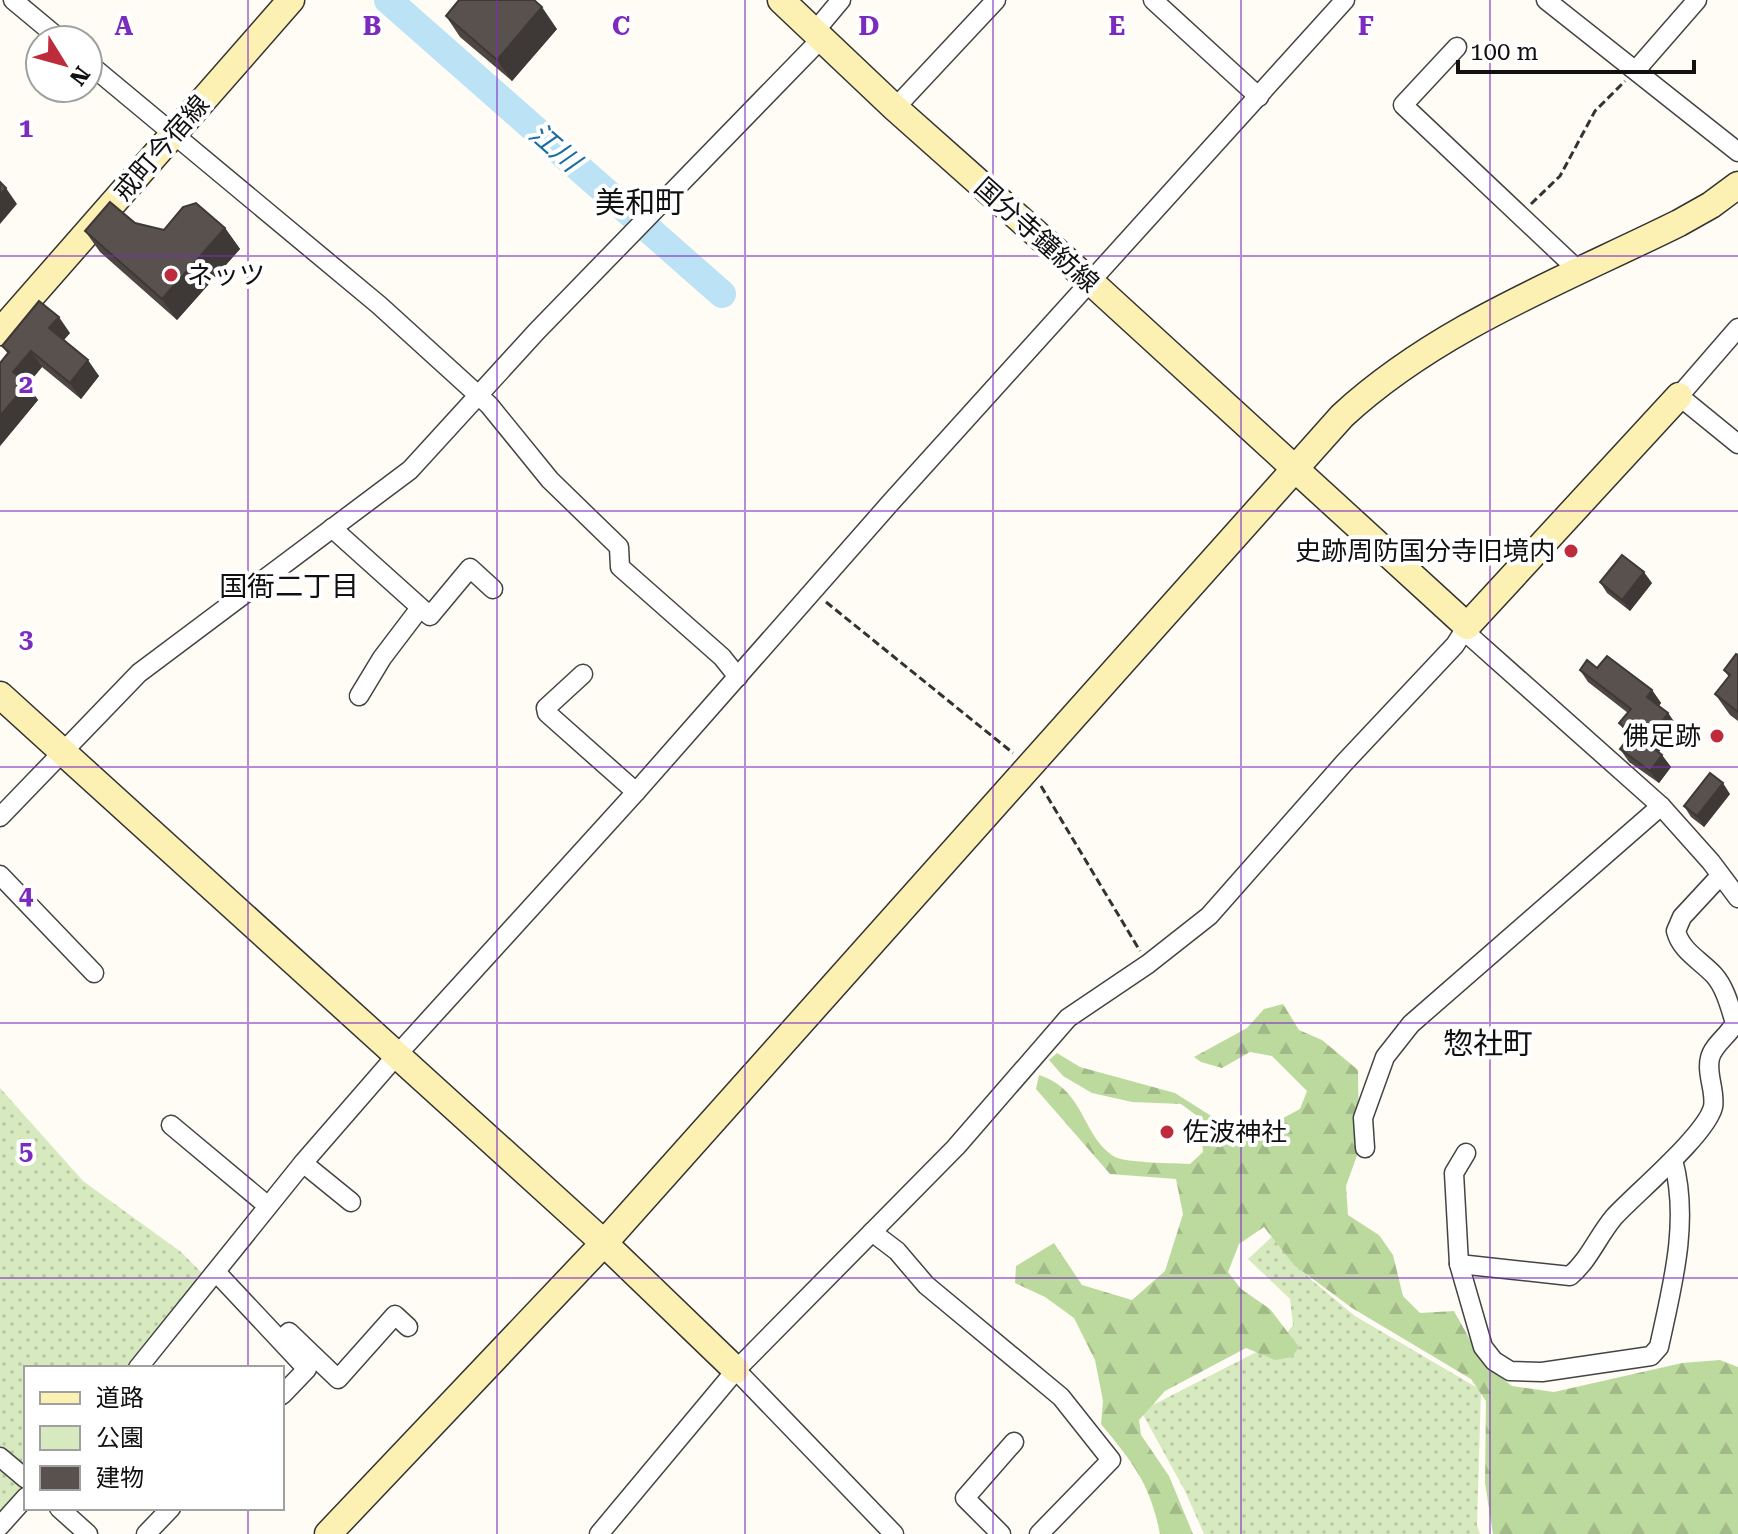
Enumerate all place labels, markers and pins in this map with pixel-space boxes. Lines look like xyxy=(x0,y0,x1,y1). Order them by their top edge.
place label: ネッツ xyxy=(187,260,265,290)
marker: ネッツ xyxy=(162,266,180,284)
place label: 史跡周防国分寺旧境内 xyxy=(1295,536,1555,566)
marker: 史跡周防国分寺旧境内 xyxy=(1562,542,1580,560)
place label: 佛足跡 xyxy=(1623,721,1701,751)
marker: 佛足跡 xyxy=(1708,727,1726,745)
place label: 佐波神社 xyxy=(1183,1117,1287,1147)
marker: 佐波神社 xyxy=(1158,1123,1176,1141)

